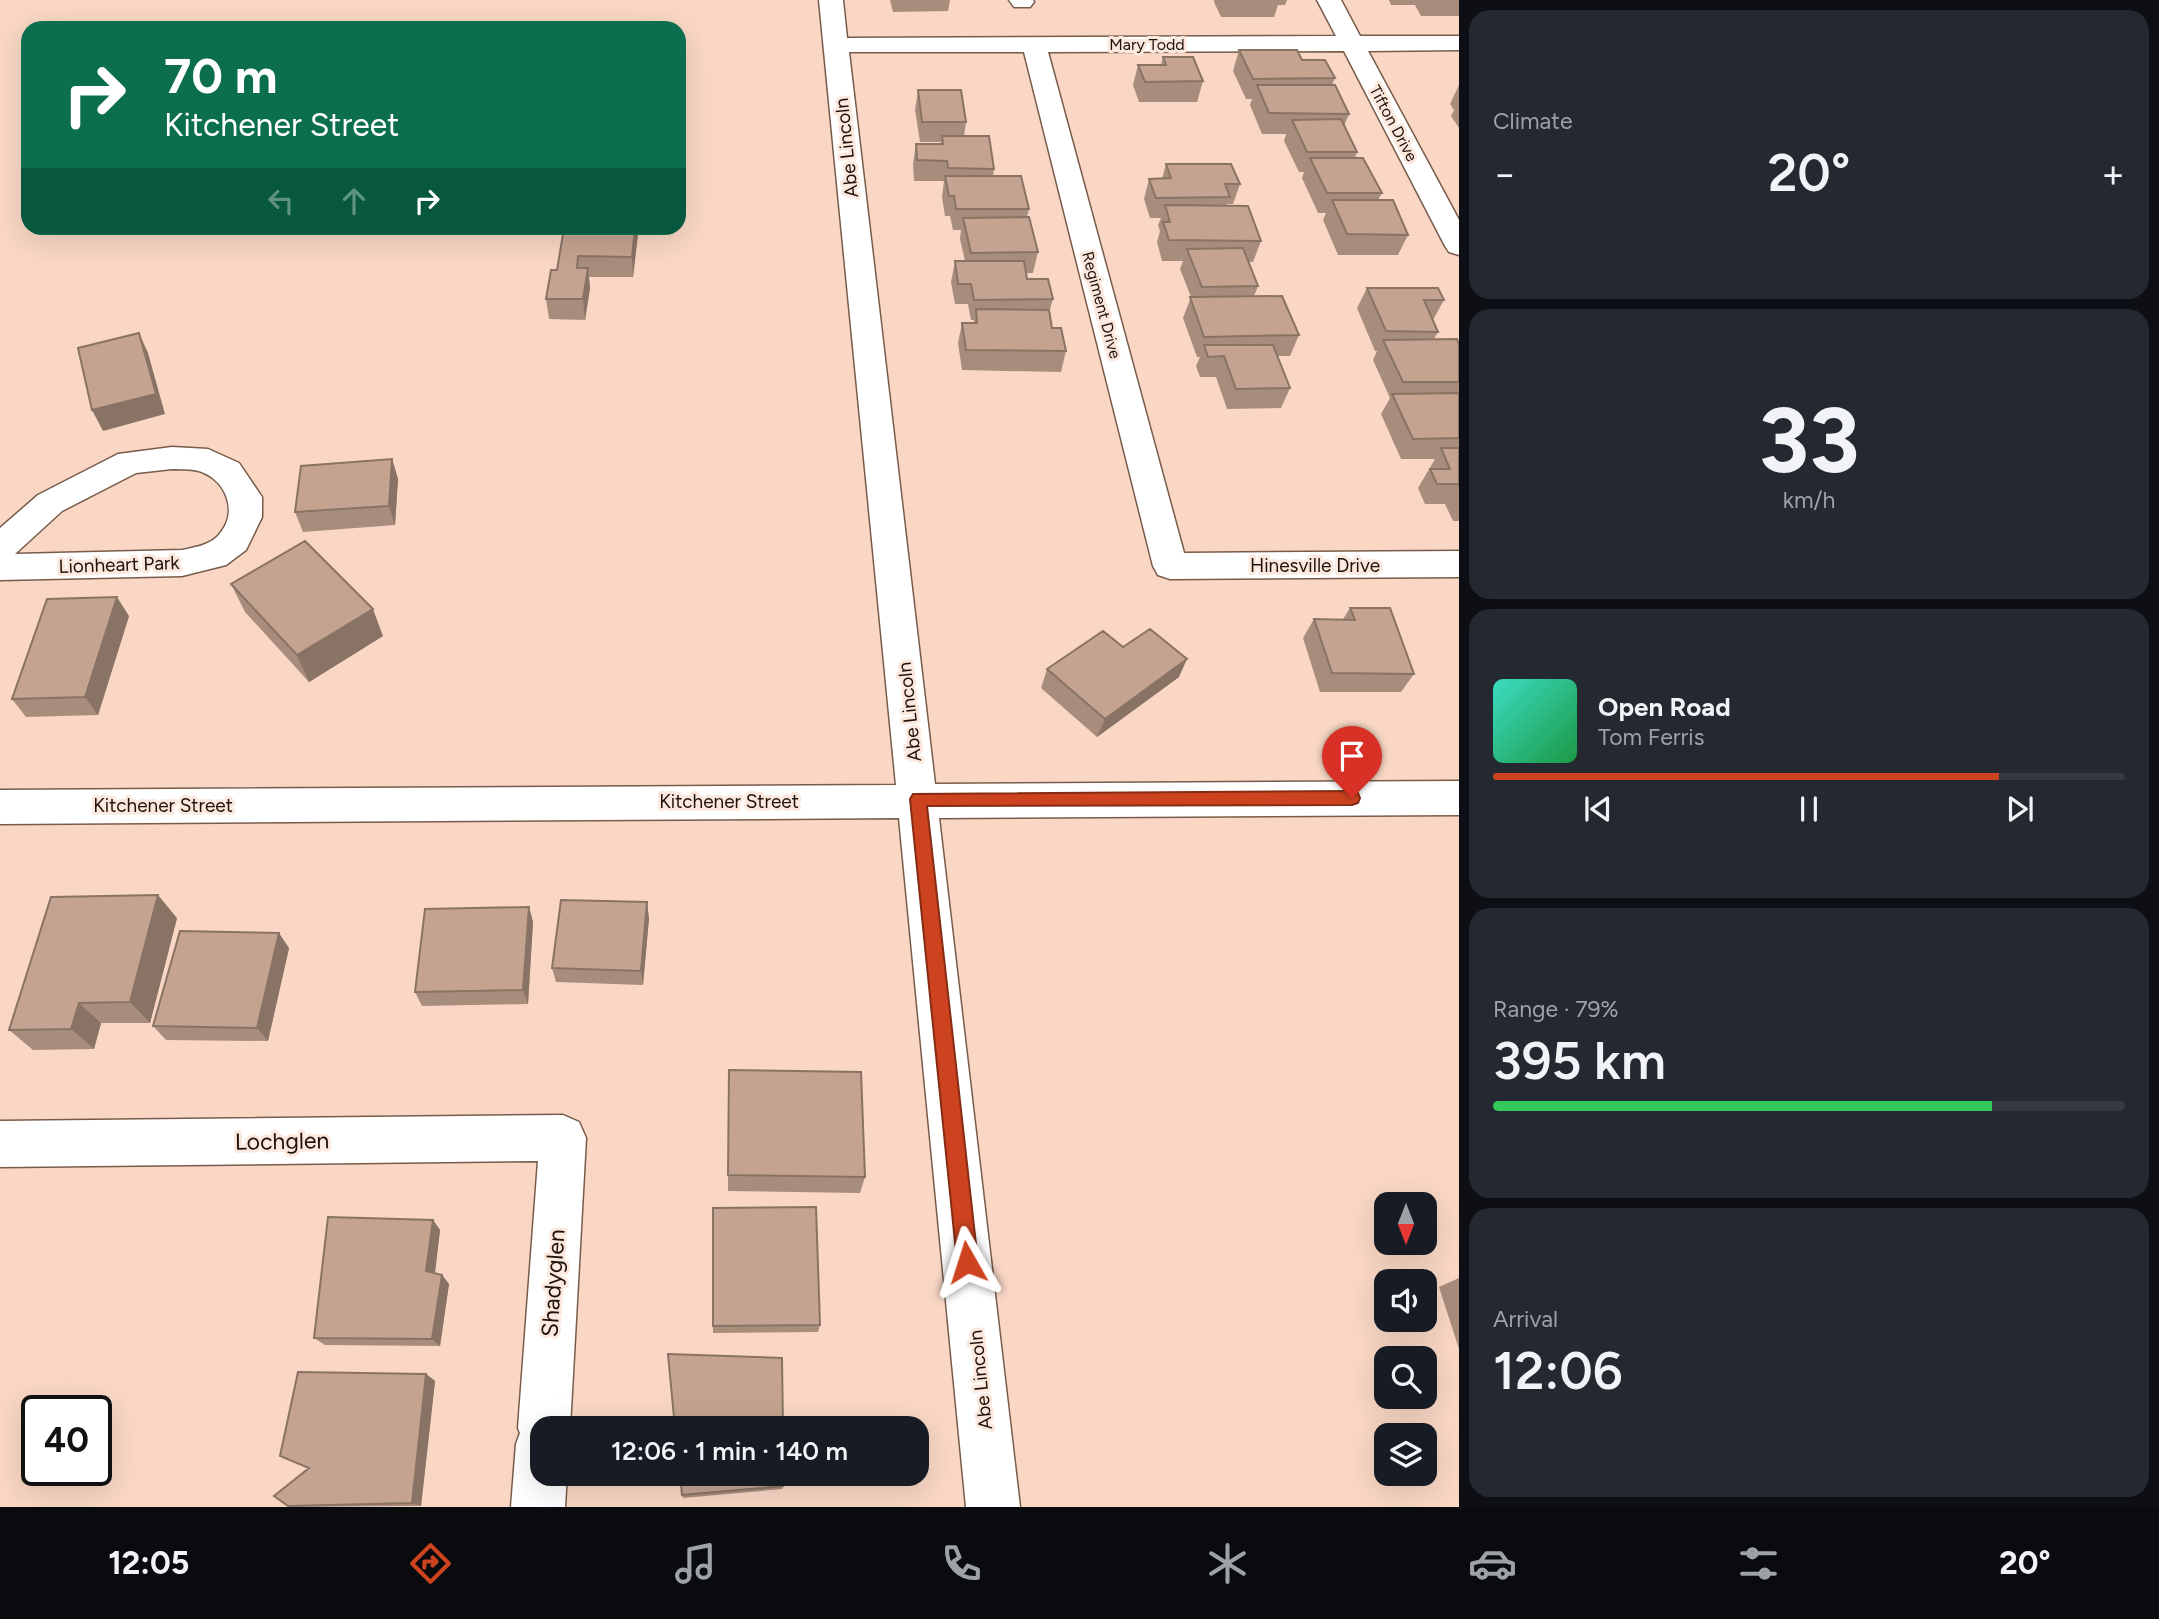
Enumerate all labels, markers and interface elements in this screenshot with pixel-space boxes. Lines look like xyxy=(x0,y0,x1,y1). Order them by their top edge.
street label: Mary Todd xyxy=(1109,35,1185,54)
text: 70 m xyxy=(164,46,277,105)
icon: right xyxy=(49,49,140,140)
street label: Tifton Drive xyxy=(1366,82,1422,165)
street label: Abe Lincoln xyxy=(830,97,863,199)
text: Kitchener Street xyxy=(164,106,399,144)
text: Climate xyxy=(1493,107,1572,135)
text: 20° xyxy=(1768,142,1850,204)
text: − xyxy=(1493,151,1517,197)
text: + xyxy=(2101,151,2125,197)
icon: left xyxy=(262,182,300,220)
icon: ahead xyxy=(335,182,373,220)
icon: right xyxy=(408,182,446,220)
street label: Regiment Drive xyxy=(1078,249,1125,361)
text: 33 xyxy=(1758,386,1860,495)
text: km/h xyxy=(1783,486,1835,514)
street label: Lionheart Park xyxy=(58,551,181,578)
street label: Hinesville Drive xyxy=(1250,554,1380,577)
street label: Abe Lincoln xyxy=(893,661,926,763)
text: Open Road xyxy=(1598,691,1731,723)
text: Tom Ferris xyxy=(1598,723,1704,751)
pin xyxy=(1322,726,1382,798)
icon: arrive xyxy=(1333,737,1371,775)
street label: Kitchener Street xyxy=(659,790,799,813)
icon: previous xyxy=(1579,790,1617,828)
icon: pause xyxy=(1790,790,1828,828)
icon: next xyxy=(2001,790,2039,828)
street label: Kitchener Street xyxy=(93,794,233,817)
text: Range · 79% xyxy=(1493,995,1619,1023)
text: 395 km xyxy=(1493,1030,1666,1092)
street label: Lochglen xyxy=(234,1126,330,1156)
north arrow xyxy=(1374,1192,1437,1255)
map controls xyxy=(1374,1192,1437,1486)
position arrow xyxy=(930,1225,1004,1299)
street label: Shadyglen xyxy=(535,1228,571,1338)
button: sound xyxy=(1374,1269,1437,1332)
text: Arrival xyxy=(1493,1305,1558,1333)
street label: Abe Lincoln xyxy=(964,1329,997,1431)
text: 12:06 xyxy=(1493,1340,1623,1402)
button: search xyxy=(1374,1346,1437,1409)
speed limit sign: 40 xyxy=(21,1395,112,1486)
button: layers xyxy=(1374,1423,1437,1486)
text: 12:06 · 1 min · 140 m xyxy=(611,1435,848,1467)
icon: directions xyxy=(406,1539,455,1588)
icon: music xyxy=(671,1539,720,1588)
icon: phone xyxy=(937,1539,986,1588)
icon: climate xyxy=(1203,1539,1252,1588)
icon: car xyxy=(1468,1539,1517,1588)
icon: filters xyxy=(1734,1539,1783,1588)
text: 12:05 xyxy=(108,1544,189,1582)
text: 20° xyxy=(1999,1544,2051,1582)

